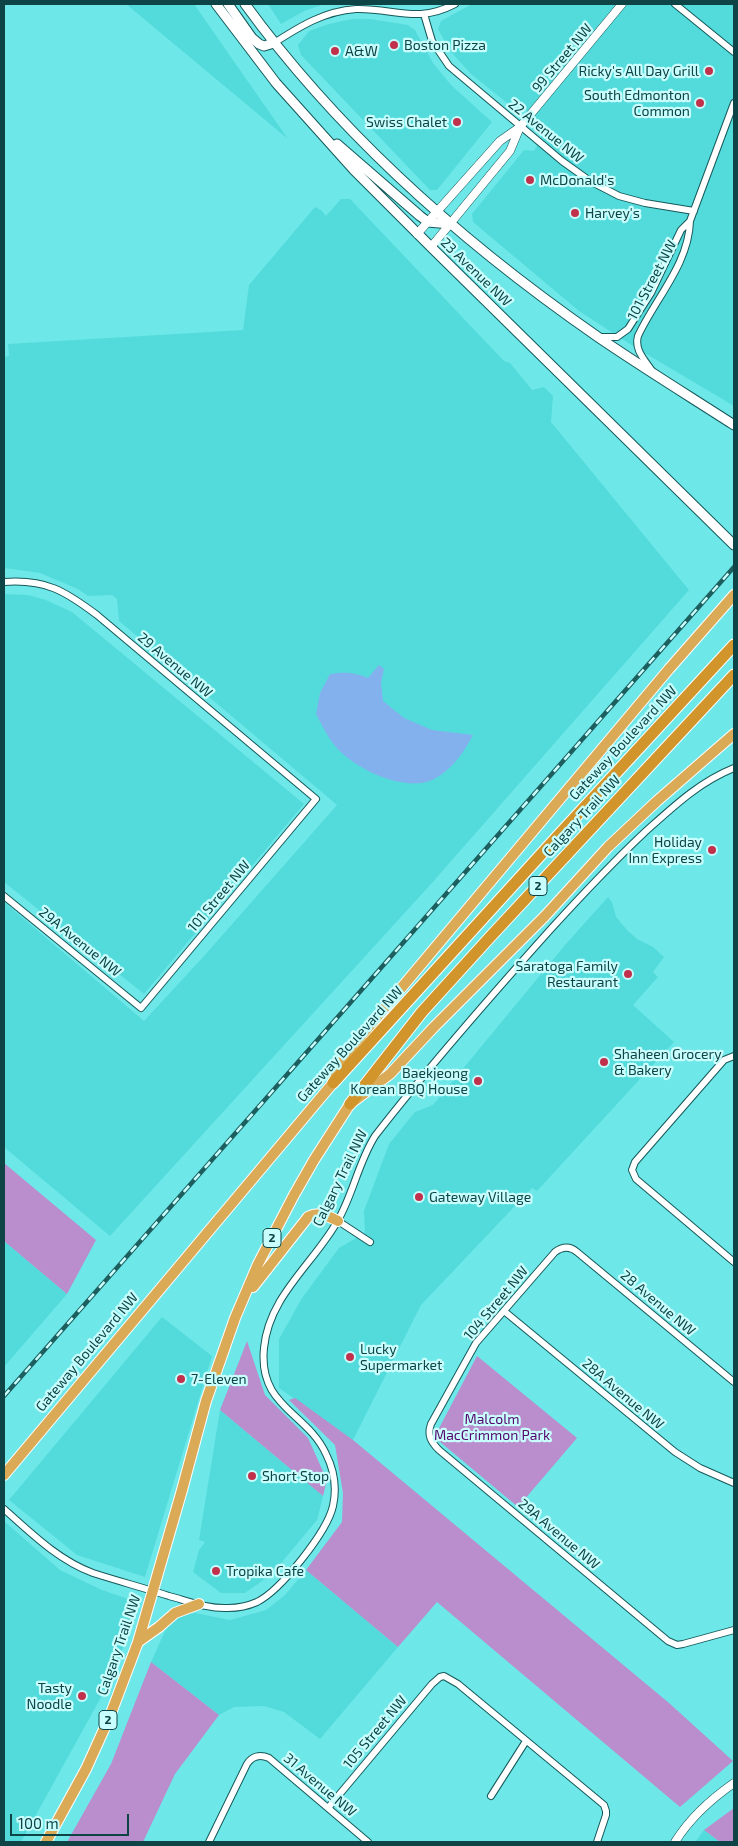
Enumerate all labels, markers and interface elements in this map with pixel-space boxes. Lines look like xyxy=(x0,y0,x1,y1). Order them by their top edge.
street label: 99 Street NW xyxy=(528,20,596,96)
place label: Boston Pizza xyxy=(404,37,486,53)
marker: Boston Pizza xyxy=(388,39,400,51)
place label: A&W xyxy=(345,43,378,59)
marker: A&W xyxy=(329,45,341,57)
place label: Ricky's All Day Grill xyxy=(578,63,699,79)
marker: Ricky's All Day Grill xyxy=(703,65,715,77)
place label: South Edmonton Common xyxy=(584,87,690,120)
street label: 22 Avenue NW xyxy=(505,96,587,166)
marker: South Edmonton Common xyxy=(694,97,706,109)
place label: Swiss Chalet xyxy=(366,114,447,130)
marker: Swiss Chalet xyxy=(451,116,463,128)
place label: McDonald's xyxy=(540,172,614,188)
marker: McDonald's xyxy=(524,174,536,186)
place label: Harvey's xyxy=(585,205,640,221)
marker: Harvey's xyxy=(569,207,581,219)
street label: 23 Avenue NW xyxy=(437,234,515,310)
street label: 101 Street NW xyxy=(624,237,680,323)
street label: 29 Avenue NW xyxy=(134,629,216,701)
street label: Gateway Boulevard NW xyxy=(566,682,680,804)
street label: Calgary Trail NW xyxy=(540,772,624,860)
place label: Holiday Inn Express xyxy=(628,834,702,866)
marker: Holiday Inn Express xyxy=(706,844,718,856)
street label: 101 Street NW xyxy=(184,857,254,935)
road number: 2 xyxy=(529,876,547,896)
street label: 29A Avenue NW xyxy=(36,904,124,980)
place label: Saratoga Family Restaurant xyxy=(515,958,618,990)
marker: Saratoga Family Restaurant xyxy=(622,968,634,980)
street label: Gateway Boulevard NW xyxy=(294,983,406,1105)
place label: Shaheen Grocery & Bakery xyxy=(614,1046,722,1078)
marker: Shaheen Grocery & Bakery xyxy=(598,1056,610,1068)
place label: Baekjeong Korean BBQ House xyxy=(350,1065,468,1098)
marker: Baekjeong Korean BBQ House xyxy=(472,1075,484,1087)
street label: Calgary Trail NW xyxy=(309,1127,371,1229)
place label: Gateway Village xyxy=(429,1189,531,1205)
marker: Gateway Village xyxy=(413,1191,425,1203)
road number: 2 xyxy=(263,1228,281,1248)
street label: 104 Street NW xyxy=(460,1263,532,1343)
street label: 28 Avenue NW xyxy=(617,1267,699,1339)
street label: Gateway Boulevard NW xyxy=(32,1289,142,1415)
place label: Lucky Supermarket xyxy=(360,1341,442,1374)
marker: Lucky Supermarket xyxy=(344,1351,356,1363)
street label: 28A Avenue NW xyxy=(579,1355,667,1433)
place label: 7-Eleven xyxy=(191,1371,247,1387)
marker: 7-Eleven xyxy=(175,1373,187,1385)
park label: Malcolm MacCrimmon Park xyxy=(434,1411,550,1444)
place label: Short Stop xyxy=(262,1468,329,1484)
marker: Short Stop xyxy=(246,1470,258,1482)
street label: 29A Avenue NW xyxy=(515,1495,603,1573)
place label: Tropika Cafe xyxy=(226,1563,304,1579)
marker: Tropika Cafe xyxy=(210,1565,222,1577)
street label: Calgary Trail NW xyxy=(94,1592,144,1698)
place label: Tasty Noodle xyxy=(27,1680,72,1712)
marker: Tasty Noodle xyxy=(76,1690,88,1702)
street label: 105 Street NW xyxy=(340,1692,410,1772)
road number: 2 xyxy=(99,1710,117,1730)
street label: 31 Avenue NW xyxy=(280,1750,360,1820)
scale bar xyxy=(12,1804,131,1836)
text: 100 m xyxy=(18,1814,59,1832)

